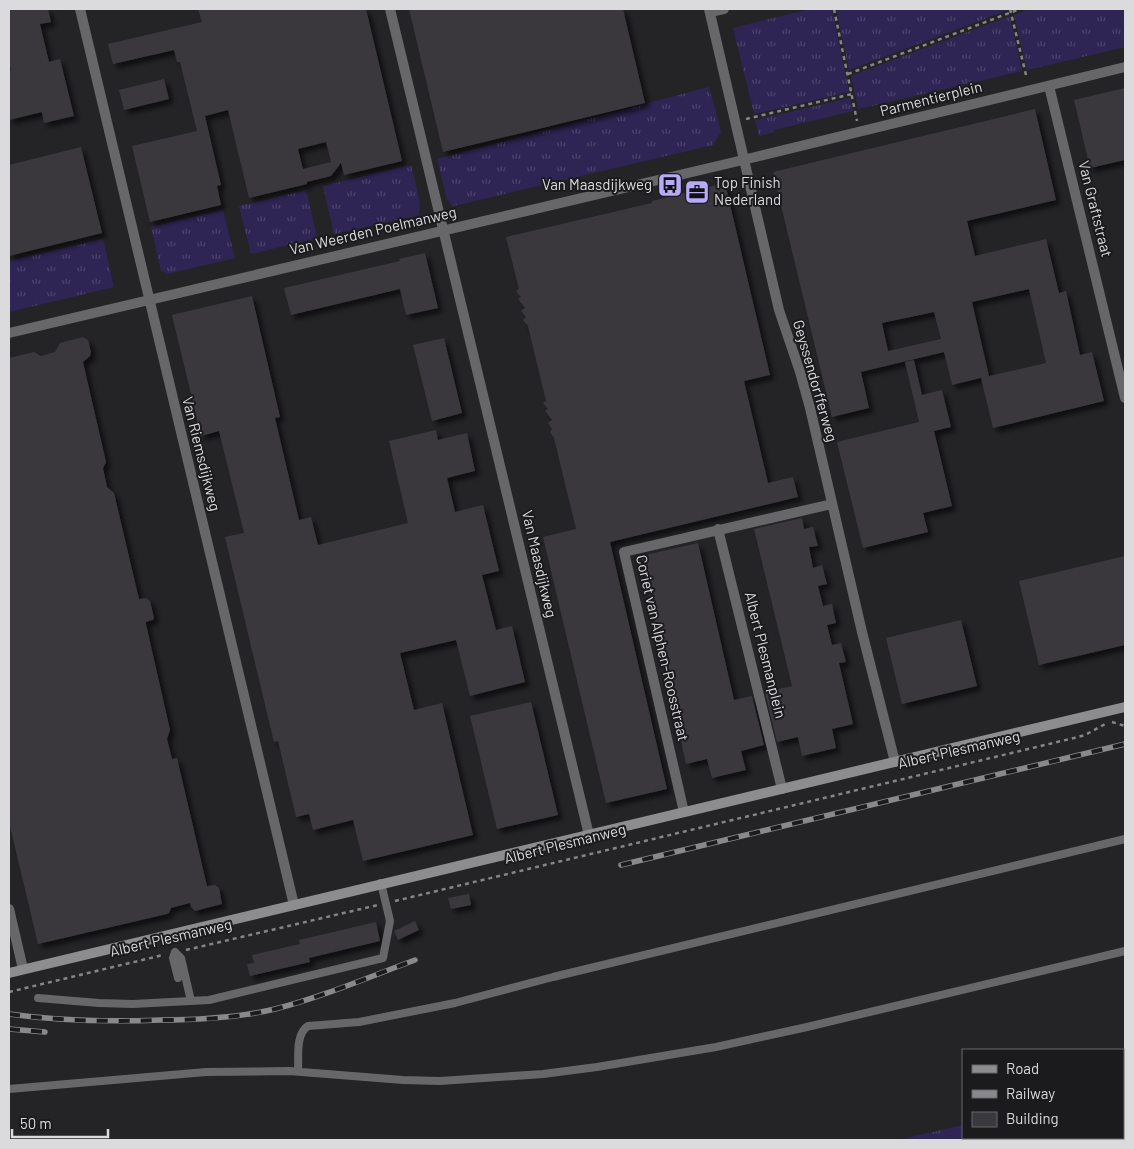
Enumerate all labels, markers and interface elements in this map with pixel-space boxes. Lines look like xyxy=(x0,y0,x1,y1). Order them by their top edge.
street label: Parmentierplein xyxy=(878,77,984,119)
street label: Van Graftstraat xyxy=(1075,159,1117,259)
bus stop icon: Van Maasdijkweg xyxy=(657,172,683,198)
place label: Top Finish Nederland xyxy=(714,173,781,208)
place label: Van Maasdijkweg xyxy=(542,175,652,193)
office icon: Top Finish Nederland xyxy=(684,179,710,205)
street label: Van Weerden Poelmanweg xyxy=(288,202,458,258)
street label: Geyssendorfferweg xyxy=(790,318,842,444)
street label: Van Riemsdijkweg xyxy=(179,395,225,513)
street label: Van Maasdijkweg xyxy=(519,508,561,619)
street label: Coriet van Alphen-Roosstraat xyxy=(633,553,693,743)
street label: Albert Plesmanplein xyxy=(742,590,790,720)
street label: Albert Plesmanweg xyxy=(896,726,1022,772)
street label: Albert Plesmanweg xyxy=(502,819,627,867)
street label: Albert Plesmanweg xyxy=(108,914,234,960)
legend xyxy=(962,1049,1124,1139)
text: Road xyxy=(1006,1059,1039,1077)
text: Railway xyxy=(1006,1084,1055,1102)
scale bar xyxy=(12,1106,109,1138)
text: Building xyxy=(1006,1109,1059,1127)
text: 50 m xyxy=(20,1114,52,1132)

